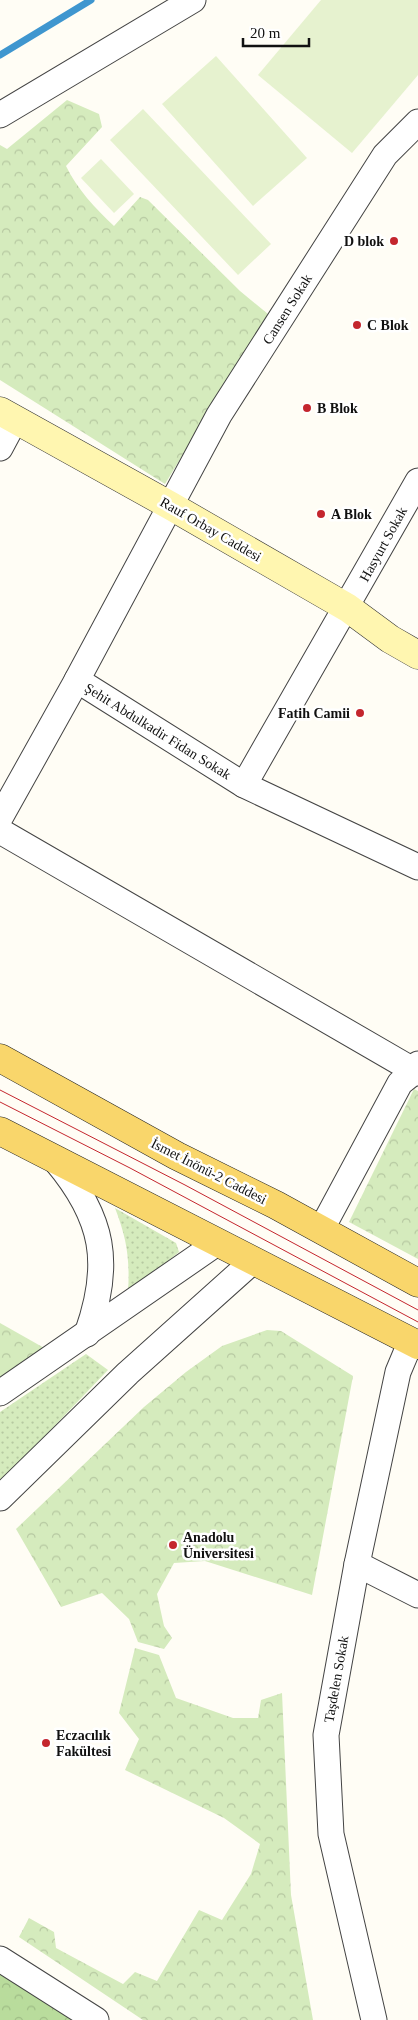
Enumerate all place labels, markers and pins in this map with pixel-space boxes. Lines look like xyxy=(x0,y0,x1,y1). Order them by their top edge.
place label: D blok xyxy=(344,234,384,249)
marker: D blok xyxy=(388,235,400,247)
place label: C Blok xyxy=(367,318,409,333)
marker: C Blok xyxy=(351,319,363,331)
place label: B Blok xyxy=(317,401,358,416)
marker: B Blok xyxy=(301,402,313,414)
place label: A Blok xyxy=(331,507,372,522)
marker: A Blok xyxy=(315,508,327,520)
place label: Fatih Camii xyxy=(278,706,350,721)
marker: Fatih Camii xyxy=(354,707,366,719)
place label: Anadolu Üniversitesi xyxy=(183,1530,254,1561)
marker: Anadolu Üniversitesi xyxy=(167,1539,179,1551)
place label: Eczacılık Fakültesi xyxy=(56,1728,111,1759)
marker: Eczacılık Fakültesi xyxy=(40,1737,52,1749)

